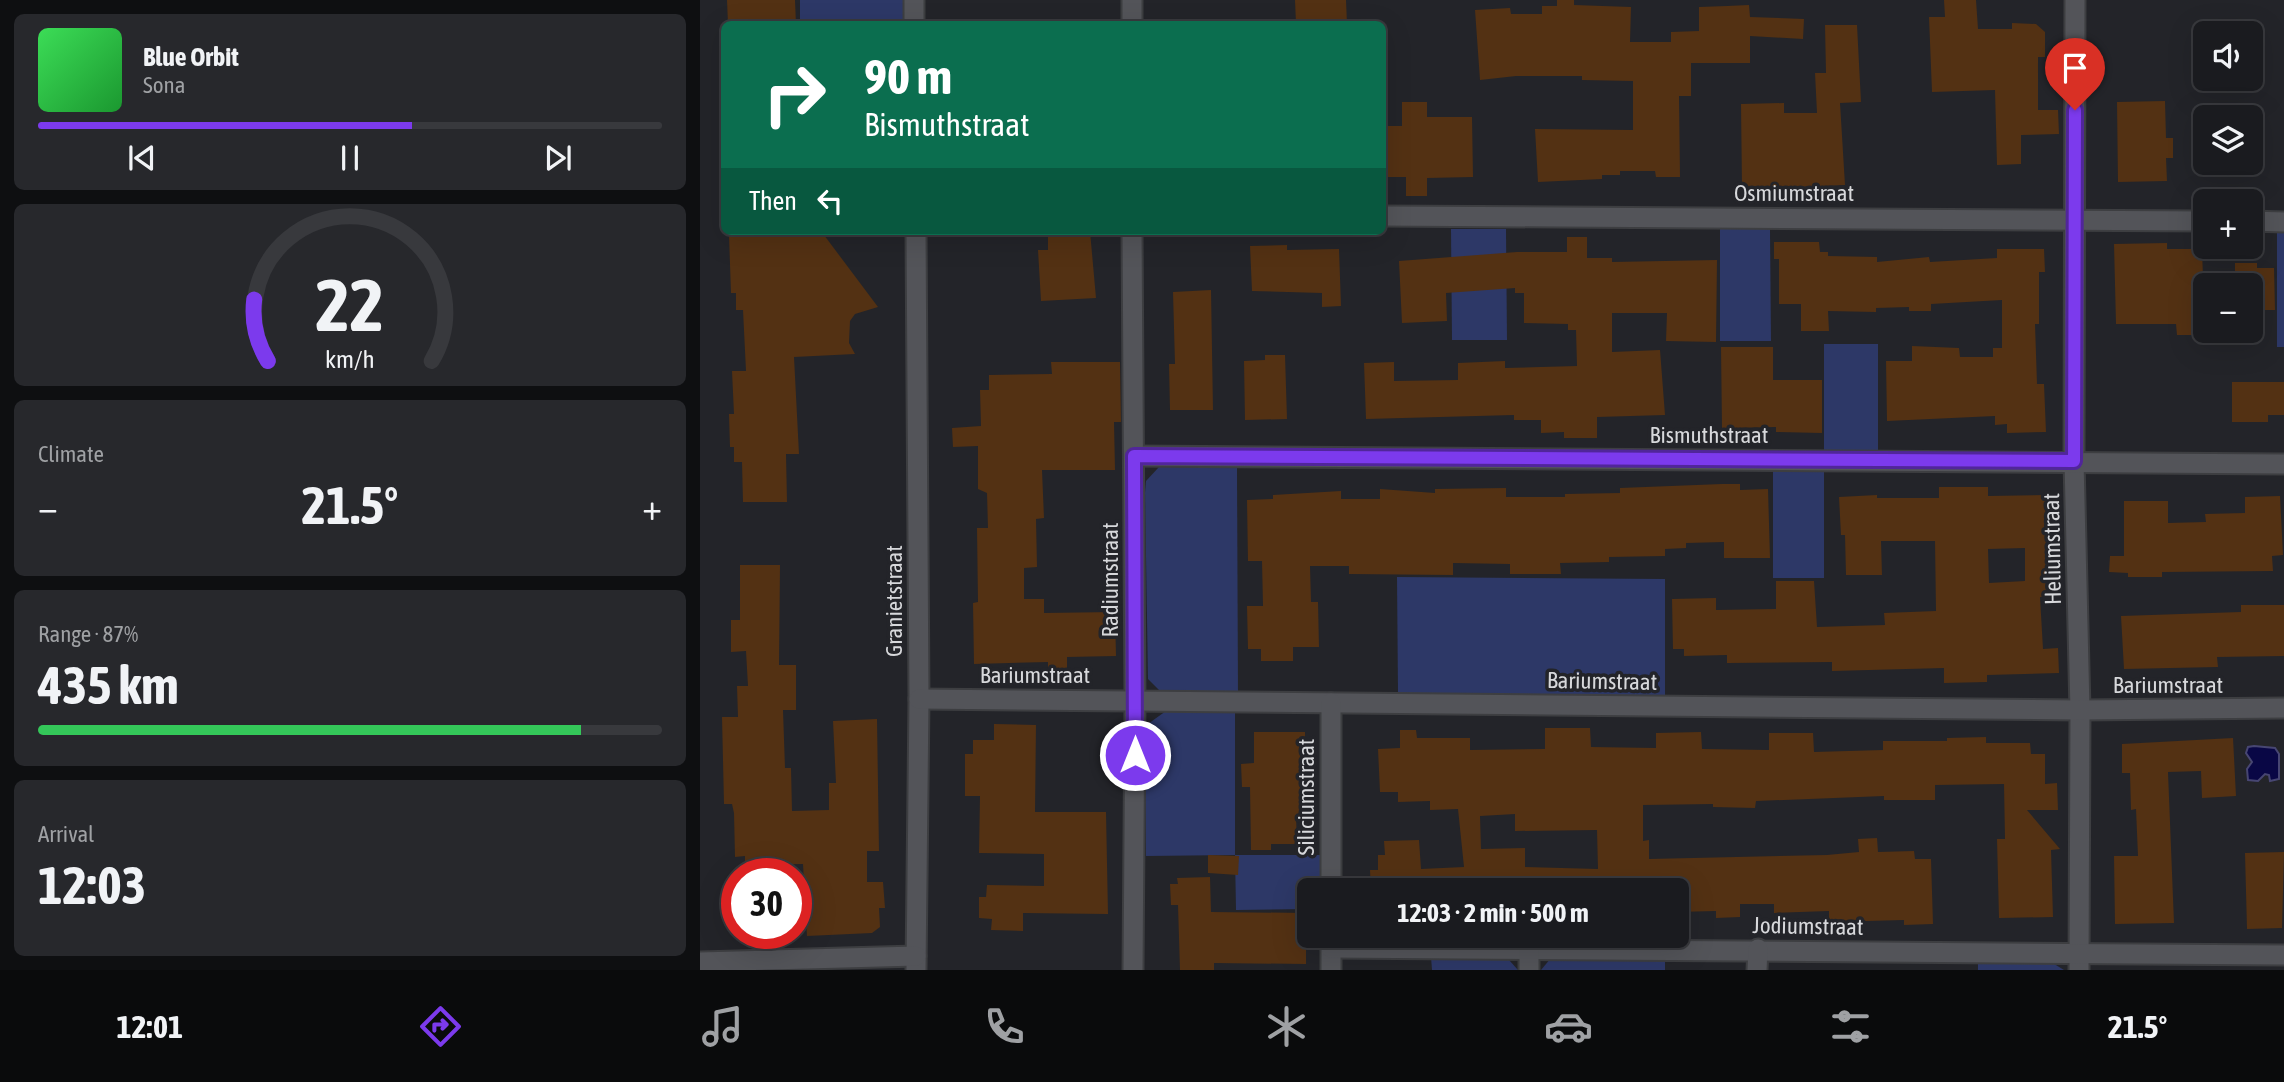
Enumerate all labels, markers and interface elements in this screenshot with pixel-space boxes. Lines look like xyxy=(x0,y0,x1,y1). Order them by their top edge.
map controls xyxy=(2193,21,2263,343)
button: sound xyxy=(2193,21,2263,91)
pin xyxy=(2045,38,2105,110)
text: Blue Orbit xyxy=(143,42,239,72)
text: 90 m xyxy=(864,48,952,104)
icon: right xyxy=(749,49,840,140)
icon: arrive xyxy=(2056,49,2094,87)
text: Sona xyxy=(143,72,185,98)
button: layers xyxy=(2193,105,2263,175)
text: Bismuthstraat xyxy=(864,106,1029,143)
icon: previous xyxy=(123,139,161,177)
icon: pause xyxy=(331,139,369,177)
icon: next xyxy=(539,139,577,177)
street label: Osmiumstraat xyxy=(1734,180,1854,206)
icon: left xyxy=(811,182,849,220)
text: Then xyxy=(749,186,797,216)
button: + xyxy=(2193,189,2263,259)
text: 22 xyxy=(316,263,384,346)
button: − xyxy=(2193,273,2263,343)
text: km/h xyxy=(325,345,375,373)
street label: Bismuthstraat xyxy=(1650,422,1768,448)
text: Climate xyxy=(38,441,104,467)
text: 21.5° xyxy=(302,475,398,535)
text: − xyxy=(38,485,58,528)
text: + xyxy=(642,485,662,528)
street label: Heliumstraat xyxy=(2038,493,2066,605)
street label: Radiumstraat xyxy=(1097,522,1123,638)
street label: Granietstraat xyxy=(881,545,907,657)
text: Range · 87% xyxy=(38,621,138,647)
text: 435 km xyxy=(38,655,179,715)
street label: Bariumstraat xyxy=(980,662,1090,688)
street label: Bariumstraat xyxy=(1547,667,1657,695)
street label: Bariumstraat xyxy=(2113,672,2223,698)
position arrow xyxy=(1098,718,1172,792)
street label: Siliciumstraat xyxy=(1293,739,1319,855)
text: Arrival xyxy=(38,821,94,847)
text: 12:03 xyxy=(38,855,146,915)
speed limit sign: 30 xyxy=(721,858,812,949)
text: 12:03 · 2 min · 500 m xyxy=(1397,898,1589,928)
street label: Jodiumstraat xyxy=(1752,912,1864,940)
icon: directions xyxy=(416,1002,465,1051)
icon: music xyxy=(698,1002,747,1051)
icon: phone xyxy=(980,1002,1029,1051)
icon: climate xyxy=(1262,1002,1311,1051)
icon: car xyxy=(1544,1002,1593,1051)
icon: filters xyxy=(1826,1002,1875,1051)
text: 12:01 xyxy=(116,1008,183,1045)
text: 21.5° xyxy=(2108,1008,2167,1045)

